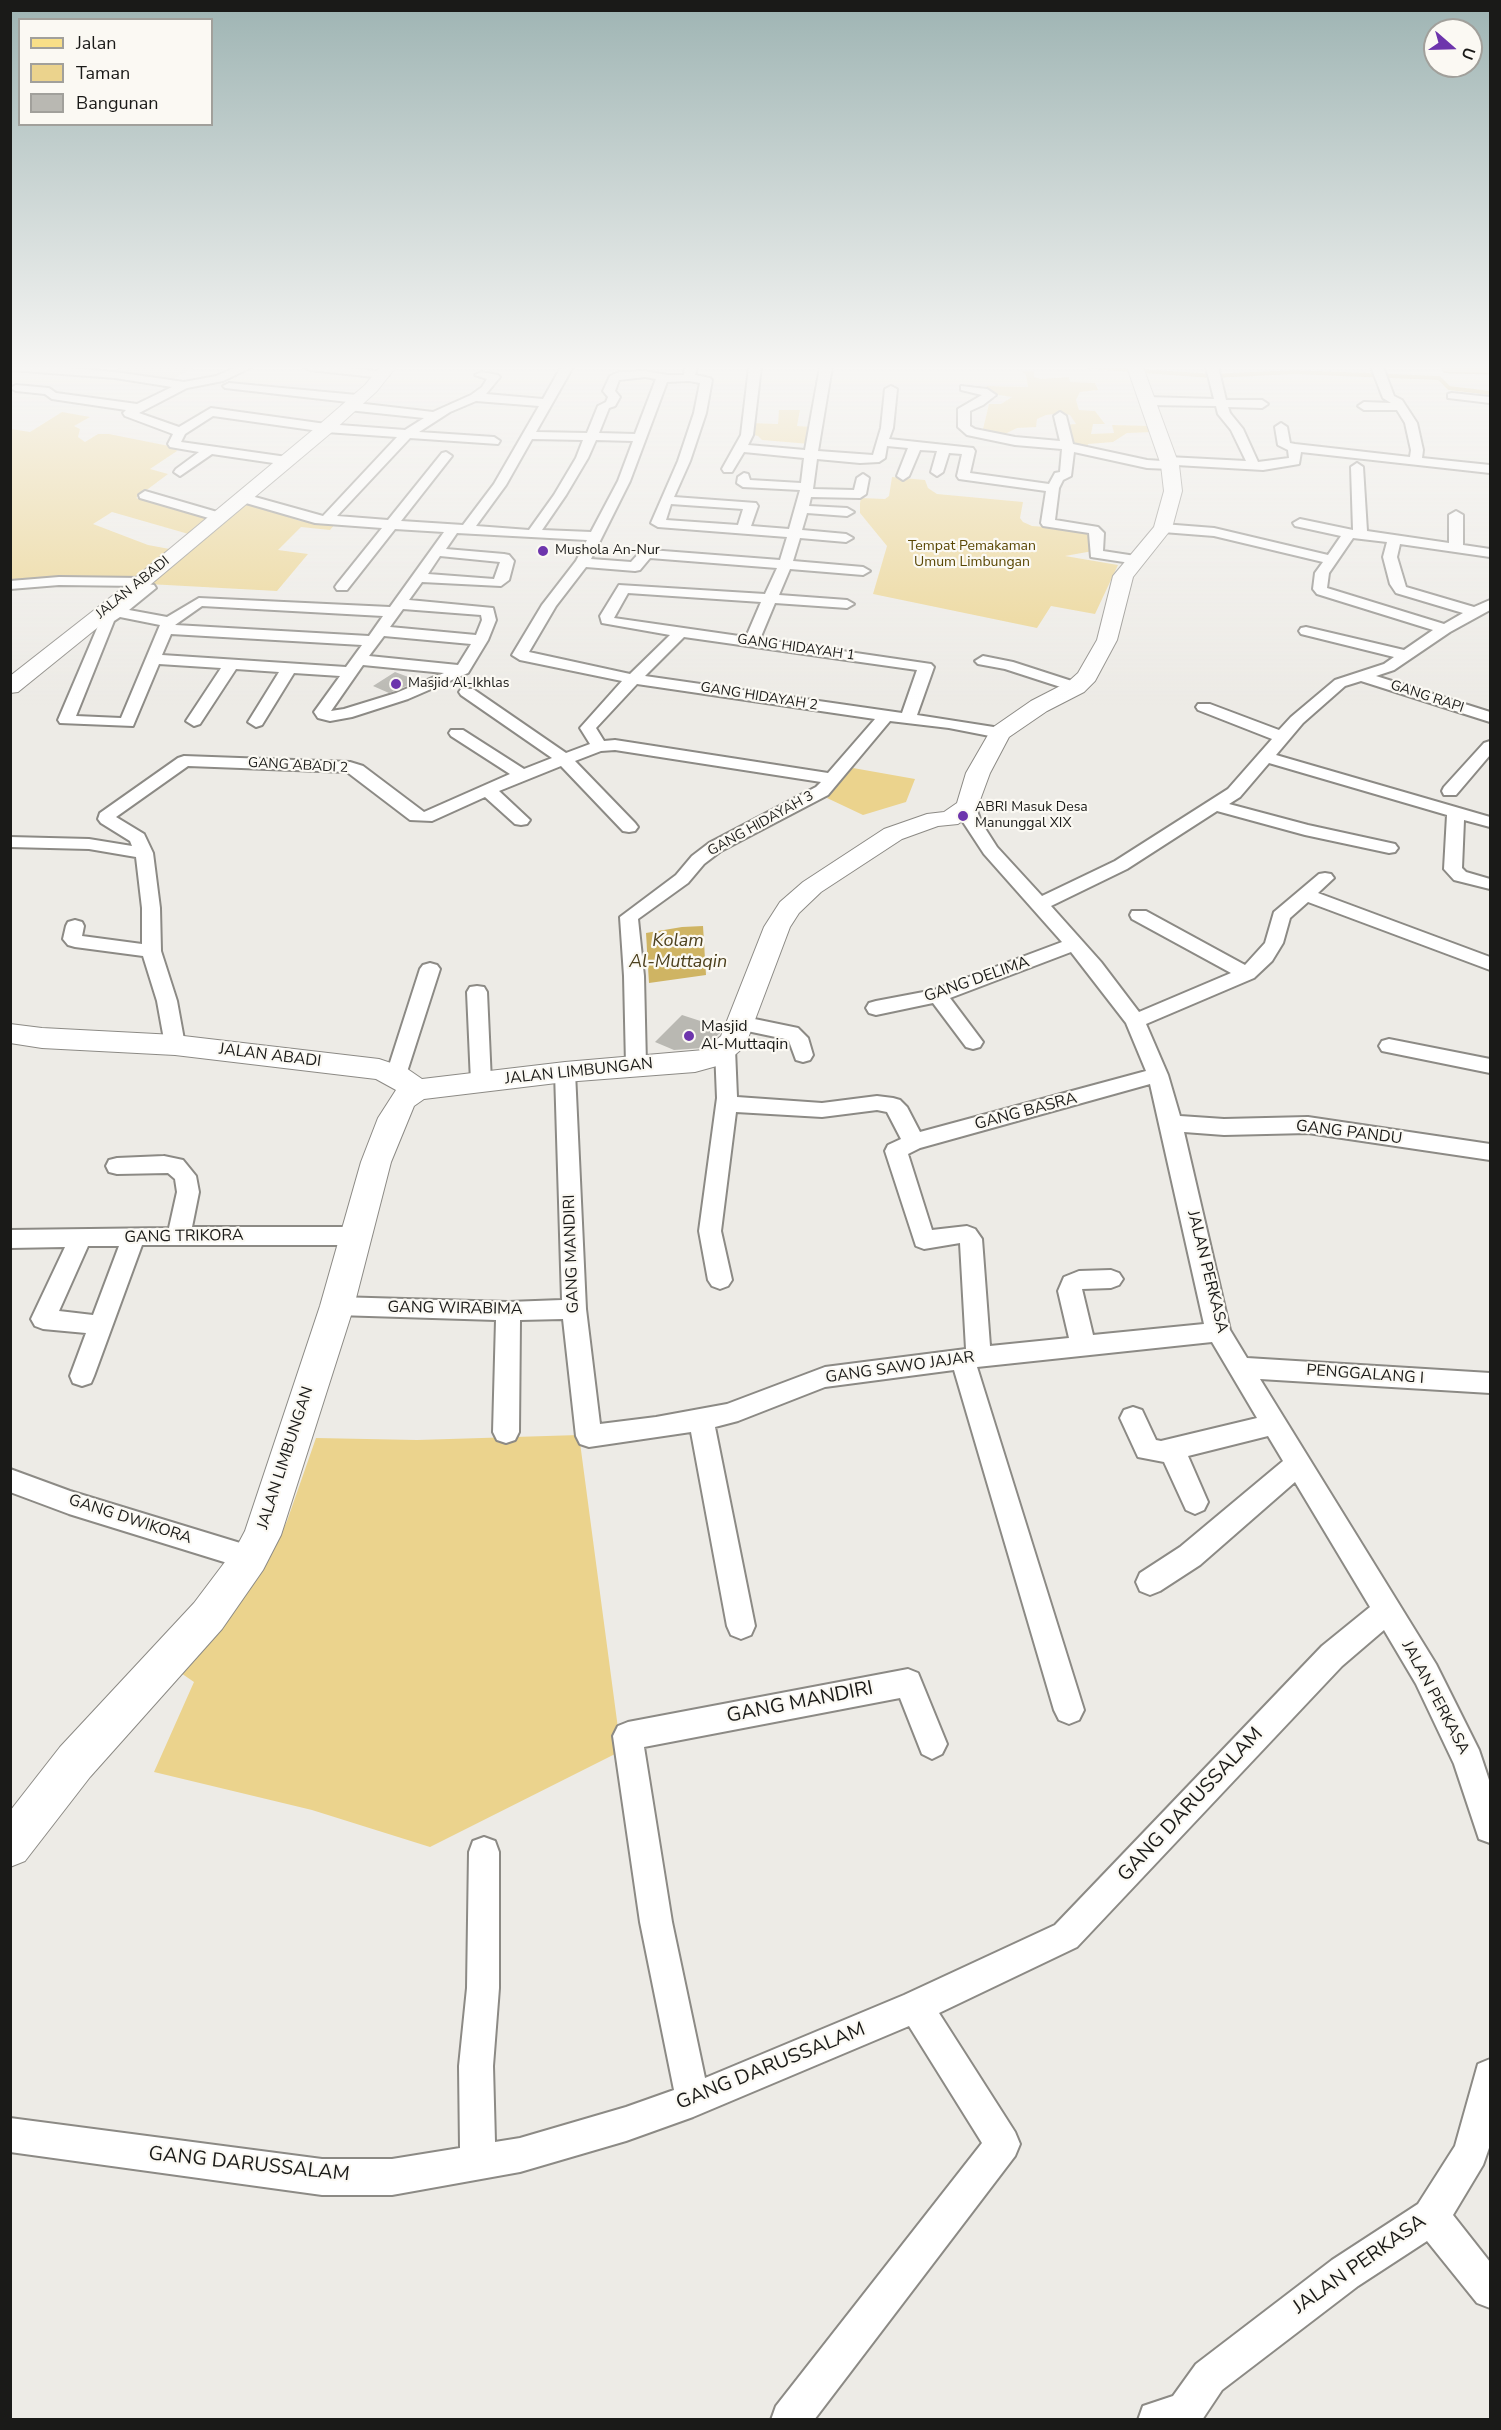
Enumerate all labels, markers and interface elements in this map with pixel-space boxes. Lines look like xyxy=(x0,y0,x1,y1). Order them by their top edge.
legend xyxy=(18,18,213,126)
north arrow xyxy=(1423,18,1483,78)
text: Jalan xyxy=(76,31,116,55)
text: U xyxy=(1456,44,1480,63)
text: Taman xyxy=(76,61,130,85)
text: Bangunan xyxy=(76,91,159,115)
park label: Tempat Pemakaman Umum Limbungan xyxy=(908,539,1036,572)
place label: Mushola An-Nur xyxy=(555,543,660,559)
marker: Mushola An-Nur xyxy=(536,544,550,558)
street label: JALAN ABADI xyxy=(93,553,173,623)
street label: GANG HIDAYAH 1 xyxy=(736,631,856,665)
place label: Masjid Al-Ikhlas xyxy=(408,676,509,692)
marker: Masjid Al-Ikhlas xyxy=(389,677,403,691)
street label: GANG RAPI xyxy=(1388,677,1466,717)
street label: GANG HIDAYAH 2 xyxy=(699,679,819,715)
street label: GANG ABADI 2 xyxy=(248,755,348,777)
street label: GANG HIDAYAH 3 xyxy=(705,788,817,860)
place label: ABRI Masuk Desa Manunggal XIX xyxy=(975,800,1088,832)
marker: ABRI Masuk Desa Manunggal XIX xyxy=(956,809,970,823)
water label: Kolam Al-Muttaqin xyxy=(629,931,727,974)
street label: GANG DELIMA xyxy=(922,953,1032,1007)
place label: Masjid Al-Muttaqin xyxy=(701,1017,788,1055)
marker: Masjid Al-Muttaqin xyxy=(682,1029,696,1043)
street label: JALAN ABADI xyxy=(218,1040,322,1072)
street label: JALAN LIMBUNGAN xyxy=(504,1055,654,1089)
street label: GANG BASRA xyxy=(973,1089,1079,1135)
street label: GANG PANDU xyxy=(1295,1117,1403,1149)
street label: GANG MANDIRI xyxy=(560,1194,584,1314)
street label: JALAN PERKASA xyxy=(1182,1209,1232,1335)
street label: GANG TRIKORA xyxy=(124,1226,244,1248)
street label: GANG WIRABIMA xyxy=(387,1298,523,1320)
street label: GANG SAWO JAJAR xyxy=(824,1348,976,1388)
street label: PENGGALANG I xyxy=(1306,1361,1424,1389)
street label: JALAN LIMBUNGAN xyxy=(254,1384,318,1532)
street label: GANG DWIKORA xyxy=(66,1491,194,1549)
street label: JALAN PERKASA xyxy=(1397,1638,1473,1758)
street label: GANG MANDIRI xyxy=(725,1677,875,1729)
street label: GANG DARUSSALAM xyxy=(1113,1723,1269,1887)
street label: GANG DARUSSALAM xyxy=(673,2018,869,2116)
street label: GANG DARUSSALAM xyxy=(147,2143,351,2187)
street label: JALAN PERKASA xyxy=(1289,2210,1431,2320)

